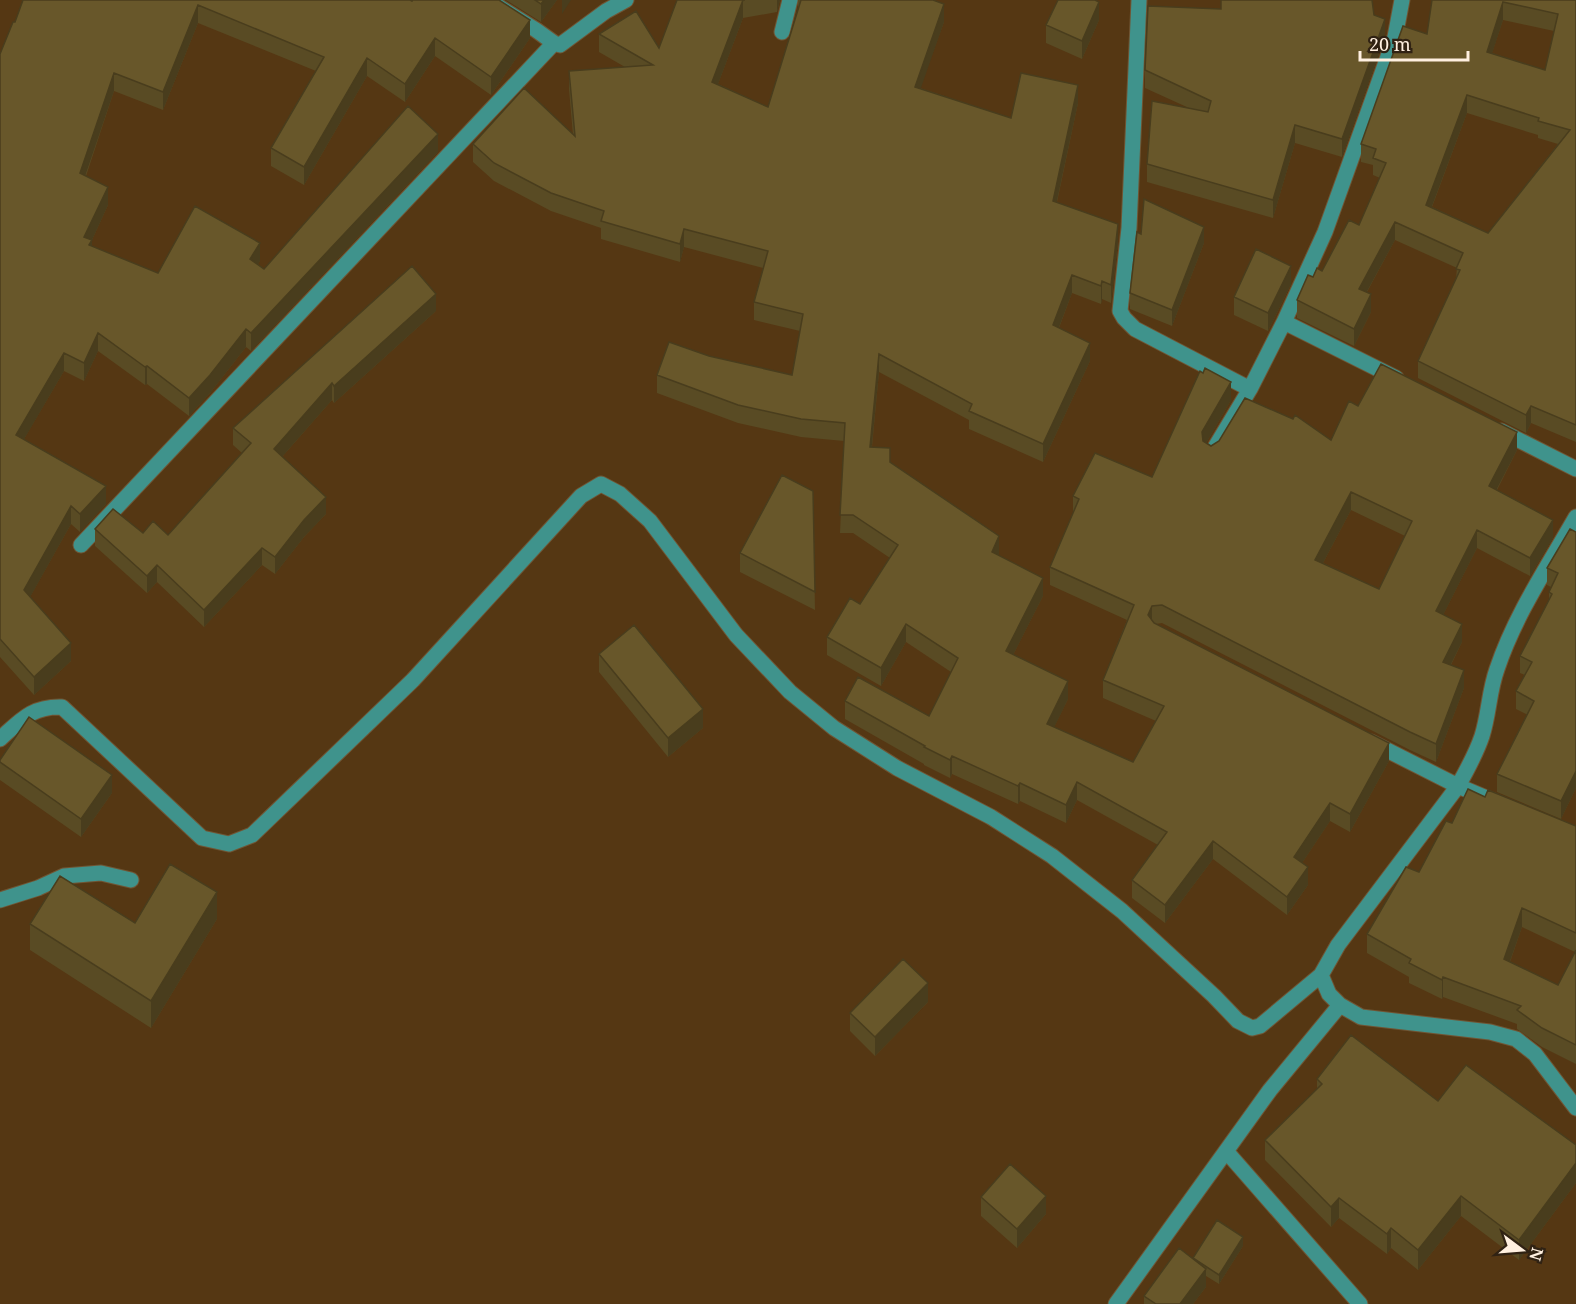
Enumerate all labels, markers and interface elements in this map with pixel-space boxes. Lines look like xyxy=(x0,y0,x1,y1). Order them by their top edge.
scale bar xyxy=(1360,24,1468,62)
text: 20 m xyxy=(1369,32,1411,56)
north arrow xyxy=(1492,1220,1552,1280)
text: N xyxy=(1524,1245,1549,1264)

